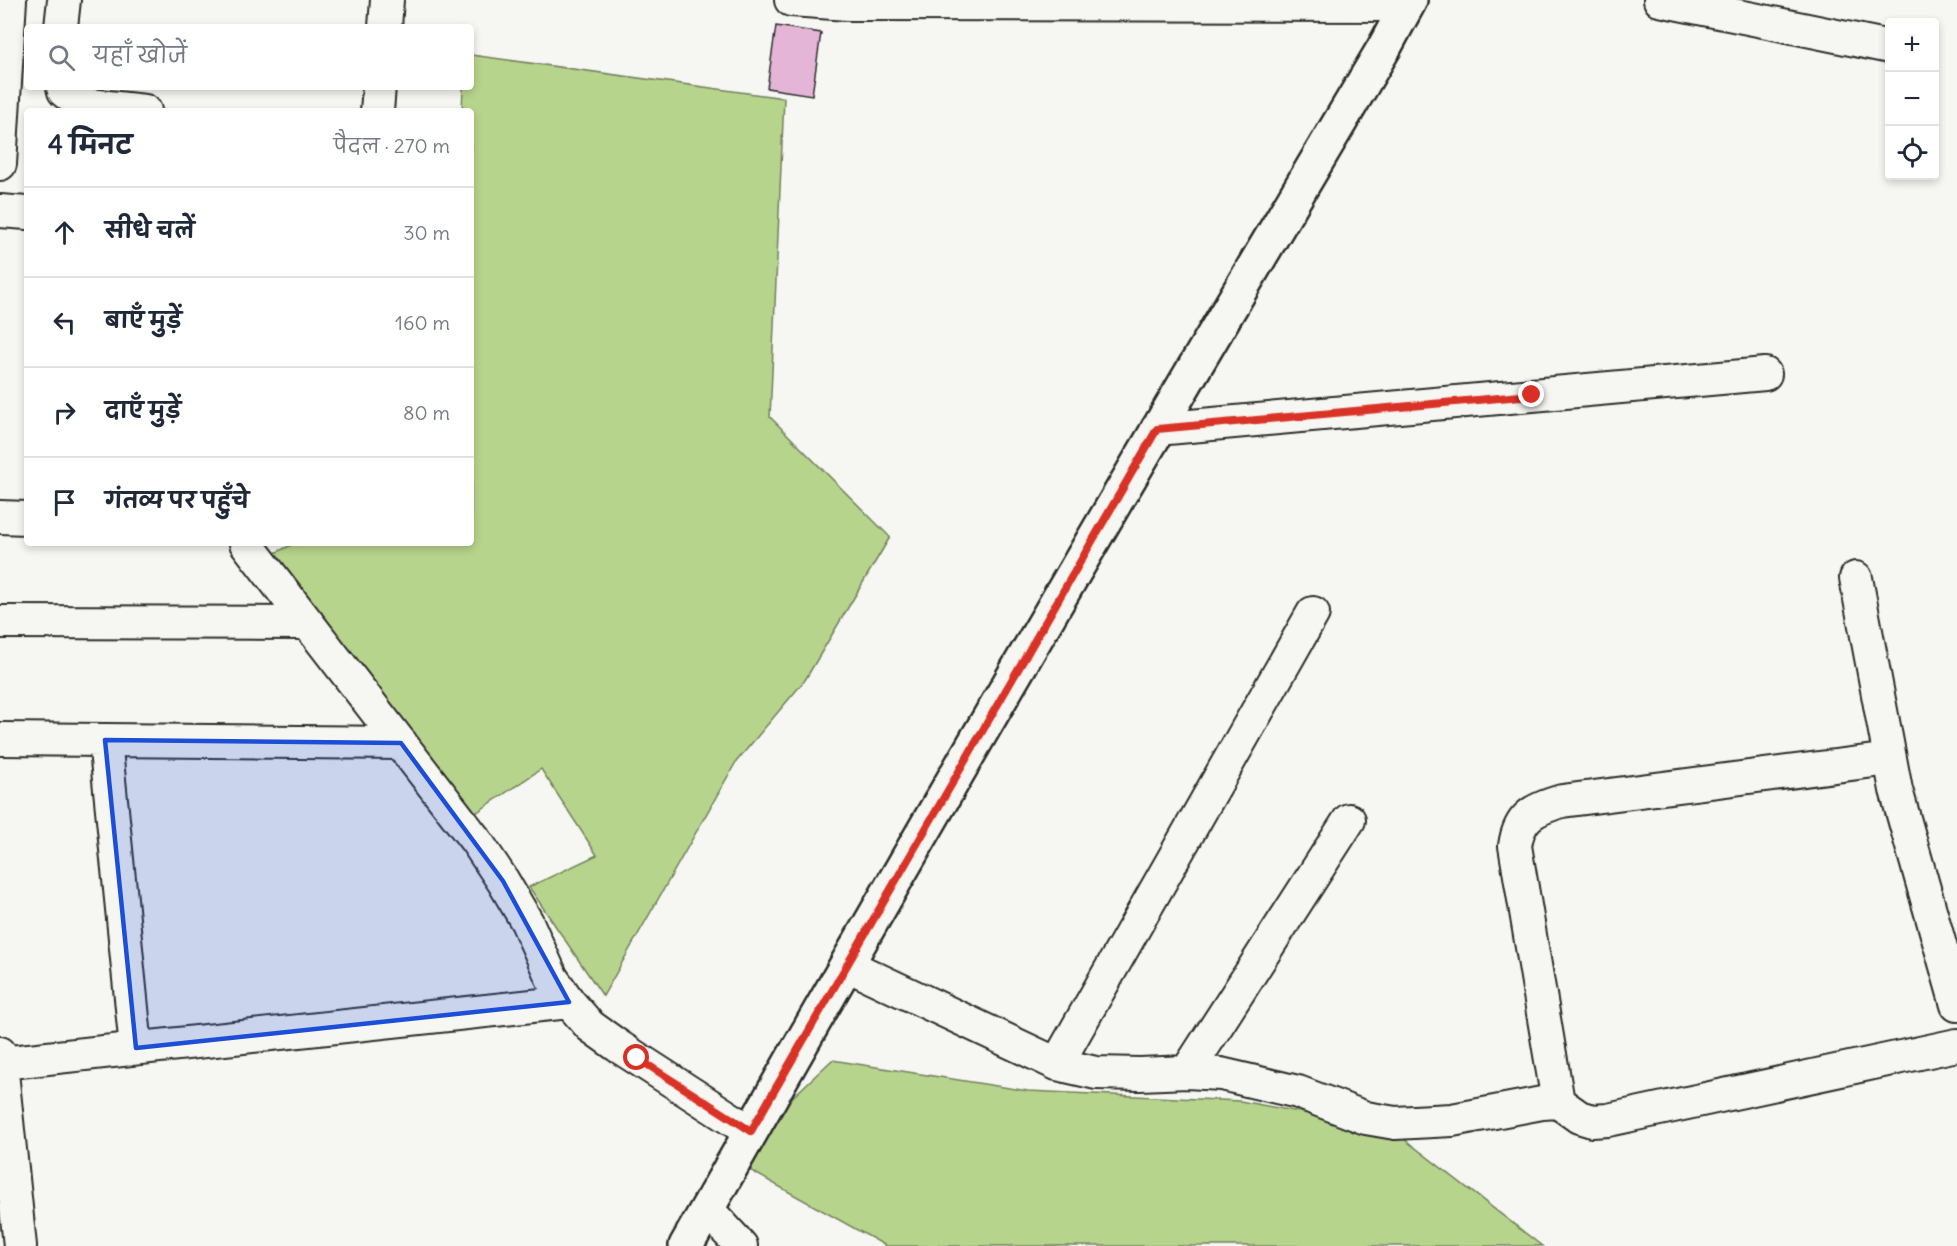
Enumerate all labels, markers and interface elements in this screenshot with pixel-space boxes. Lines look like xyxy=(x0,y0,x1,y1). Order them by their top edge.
map controls xyxy=(1885,18,1939,180)
button: + xyxy=(1885,18,1939,72)
search box xyxy=(24,24,474,90)
icon: search xyxy=(45,41,78,74)
text: यहाँ खोजें xyxy=(93,41,187,69)
button: − xyxy=(1885,72,1939,126)
button: locate xyxy=(1885,126,1939,180)
text: 4 मिनट xyxy=(48,128,132,161)
text: पैदल · 270 m xyxy=(334,133,450,158)
icon: ahead xyxy=(48,216,81,249)
text: सीधे चलें xyxy=(105,216,195,244)
text: 30 m xyxy=(403,220,450,245)
icon: left xyxy=(48,306,81,339)
text: बाएँ मुड़ें xyxy=(105,306,182,334)
text: 160 m xyxy=(395,310,450,335)
route end xyxy=(1518,381,1544,407)
icon: right xyxy=(48,396,81,429)
text: दाएँ मुड़ें xyxy=(105,396,181,424)
text: 80 m xyxy=(403,400,450,425)
icon: arrive xyxy=(48,486,81,519)
text: गंतव्य पर पहुँचे xyxy=(105,486,249,514)
route start xyxy=(623,1044,649,1070)

